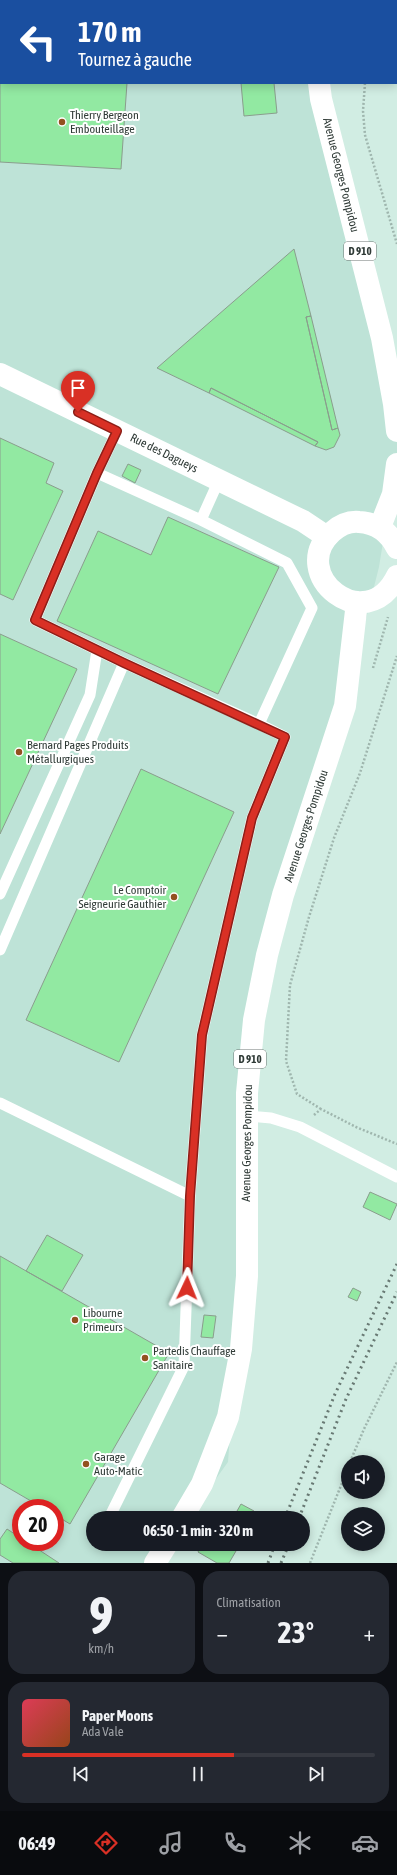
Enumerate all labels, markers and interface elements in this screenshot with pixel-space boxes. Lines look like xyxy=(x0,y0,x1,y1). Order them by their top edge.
icon: left xyxy=(12,16,64,68)
text: 170 m xyxy=(78,16,141,48)
text: Tournez à gauche xyxy=(78,49,192,70)
place label: Thierry Bergeon Embouteillage xyxy=(70,108,139,136)
street label: Avenue Georges Pompidou xyxy=(320,116,362,234)
marker: Thierry Bergeon Embouteillage xyxy=(57,117,67,127)
road number: D 910 xyxy=(344,242,376,260)
pin xyxy=(61,371,95,412)
icon: arrive xyxy=(67,377,89,399)
street label: Rue des Dagueys xyxy=(128,431,200,475)
place label: Bernard Pages Produits Métallurgiques xyxy=(27,738,128,766)
marker: Bernard Pages Produits Métallurgiques xyxy=(14,747,24,757)
street label: Avenue Georges Pompidou xyxy=(281,768,331,884)
place label: Le Comptoir Seigneurie Gauthier xyxy=(78,883,166,911)
marker: Le Comptoir Seigneurie Gauthier xyxy=(169,892,179,902)
road number: D 910 xyxy=(234,1050,266,1068)
street label: Avenue Georges Pompidou xyxy=(239,1084,255,1202)
position arrow xyxy=(166,1267,208,1309)
place label: Libourne Primeurs xyxy=(83,1306,123,1334)
marker: Libourne Primeurs xyxy=(70,1315,80,1325)
place label: Partedis Chauffage Sanitaire xyxy=(153,1344,236,1372)
marker: Partedis Chauffage Sanitaire xyxy=(140,1353,150,1363)
place label: Garage Auto-Matic xyxy=(94,1450,142,1478)
map controls xyxy=(341,1455,385,1551)
button: sound xyxy=(341,1455,385,1499)
marker: Garage Auto-Matic xyxy=(81,1459,91,1469)
speed limit sign: 20 xyxy=(12,1499,64,1551)
button: layers xyxy=(341,1507,385,1551)
text: 06:50 · 1 min · 320 m xyxy=(143,1522,253,1539)
text: 9 xyxy=(89,1585,113,1645)
text: Climatisation xyxy=(217,1595,281,1610)
text: 23° xyxy=(278,1615,314,1649)
text: − xyxy=(217,1620,228,1646)
text: + xyxy=(364,1620,375,1646)
text: km/h xyxy=(88,1641,114,1656)
text: Paper Moons xyxy=(82,1707,153,1724)
text: Ada Vale xyxy=(82,1724,124,1739)
icon: previous xyxy=(70,1763,92,1785)
icon: pause xyxy=(187,1763,209,1785)
icon: next xyxy=(305,1763,327,1785)
icon: directions xyxy=(92,1829,120,1857)
icon: music xyxy=(157,1829,185,1857)
icon: phone xyxy=(221,1829,249,1857)
icon: climate xyxy=(286,1829,314,1857)
icon: car xyxy=(351,1829,379,1857)
text: 06:49 xyxy=(18,1833,55,1854)

